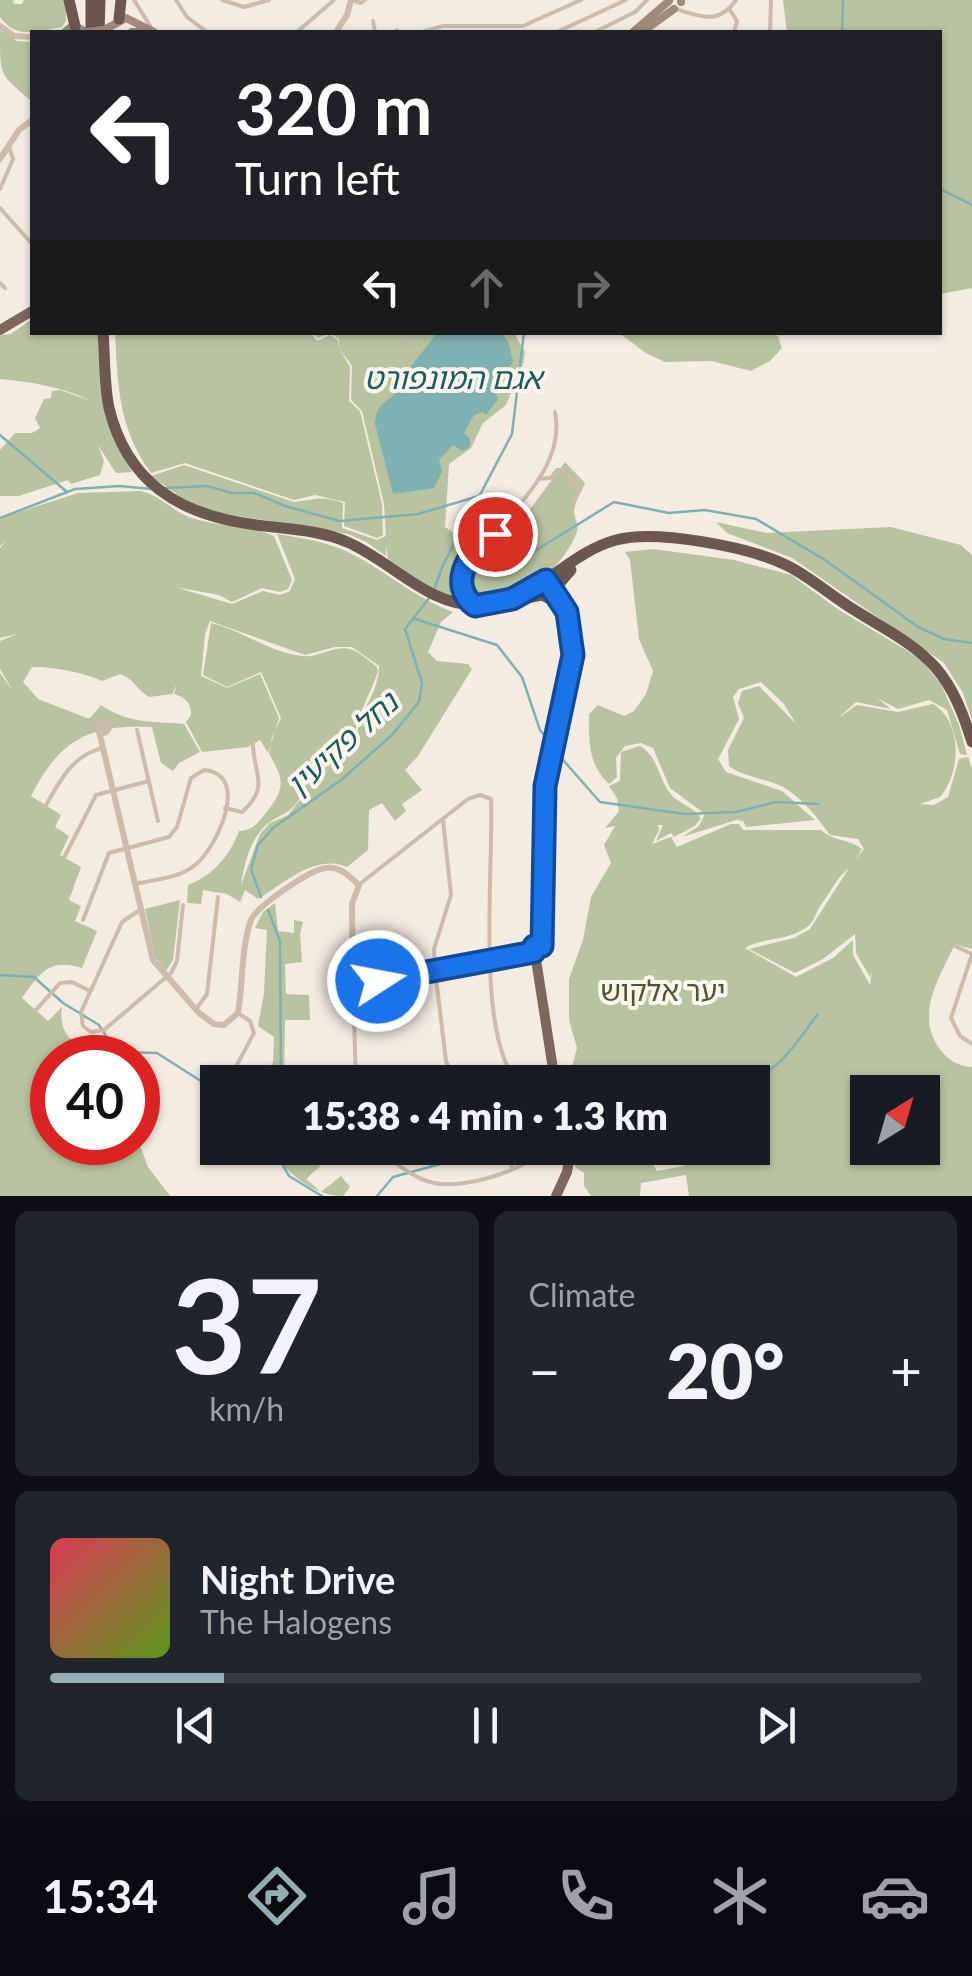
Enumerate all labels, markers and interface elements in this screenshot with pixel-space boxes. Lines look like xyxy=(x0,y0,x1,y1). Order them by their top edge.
text: 320 m xyxy=(235,66,432,150)
icon: left xyxy=(70,70,200,200)
text: Turn left xyxy=(235,151,400,205)
icon: left xyxy=(354,260,409,315)
icon: ahead xyxy=(459,260,514,315)
icon: right xyxy=(564,260,619,315)
water label: אגם המונפורט xyxy=(364,359,546,395)
pin xyxy=(453,492,538,577)
icon: arrive xyxy=(468,507,523,562)
water label: נחל פקיעין xyxy=(279,682,406,801)
position arrow xyxy=(326,929,430,1033)
park label: יער אלקוש xyxy=(600,973,726,1007)
speed limit sign: 40 xyxy=(30,1035,160,1165)
north arrow xyxy=(850,1075,940,1165)
map controls xyxy=(850,1075,940,1165)
text: 15:38 · 4 min · 1.3 km xyxy=(302,1092,668,1138)
text: 37 xyxy=(171,1246,322,1402)
text: Climate xyxy=(529,1275,635,1314)
text: 20° xyxy=(666,1325,784,1415)
text: − xyxy=(529,1337,560,1403)
text: + xyxy=(890,1337,922,1403)
text: km/h xyxy=(209,1389,284,1428)
text: Night Drive xyxy=(200,1556,395,1602)
text: The Halogens xyxy=(200,1602,392,1641)
icon: previous xyxy=(168,1698,223,1753)
icon: pause xyxy=(458,1698,513,1753)
icon: next xyxy=(749,1698,804,1753)
icon: directions xyxy=(242,1861,312,1931)
icon: music xyxy=(397,1861,467,1931)
icon: phone xyxy=(551,1861,621,1931)
icon: climate xyxy=(705,1861,775,1931)
icon: car xyxy=(860,1861,930,1931)
text: 15:34 xyxy=(42,1869,158,1923)

